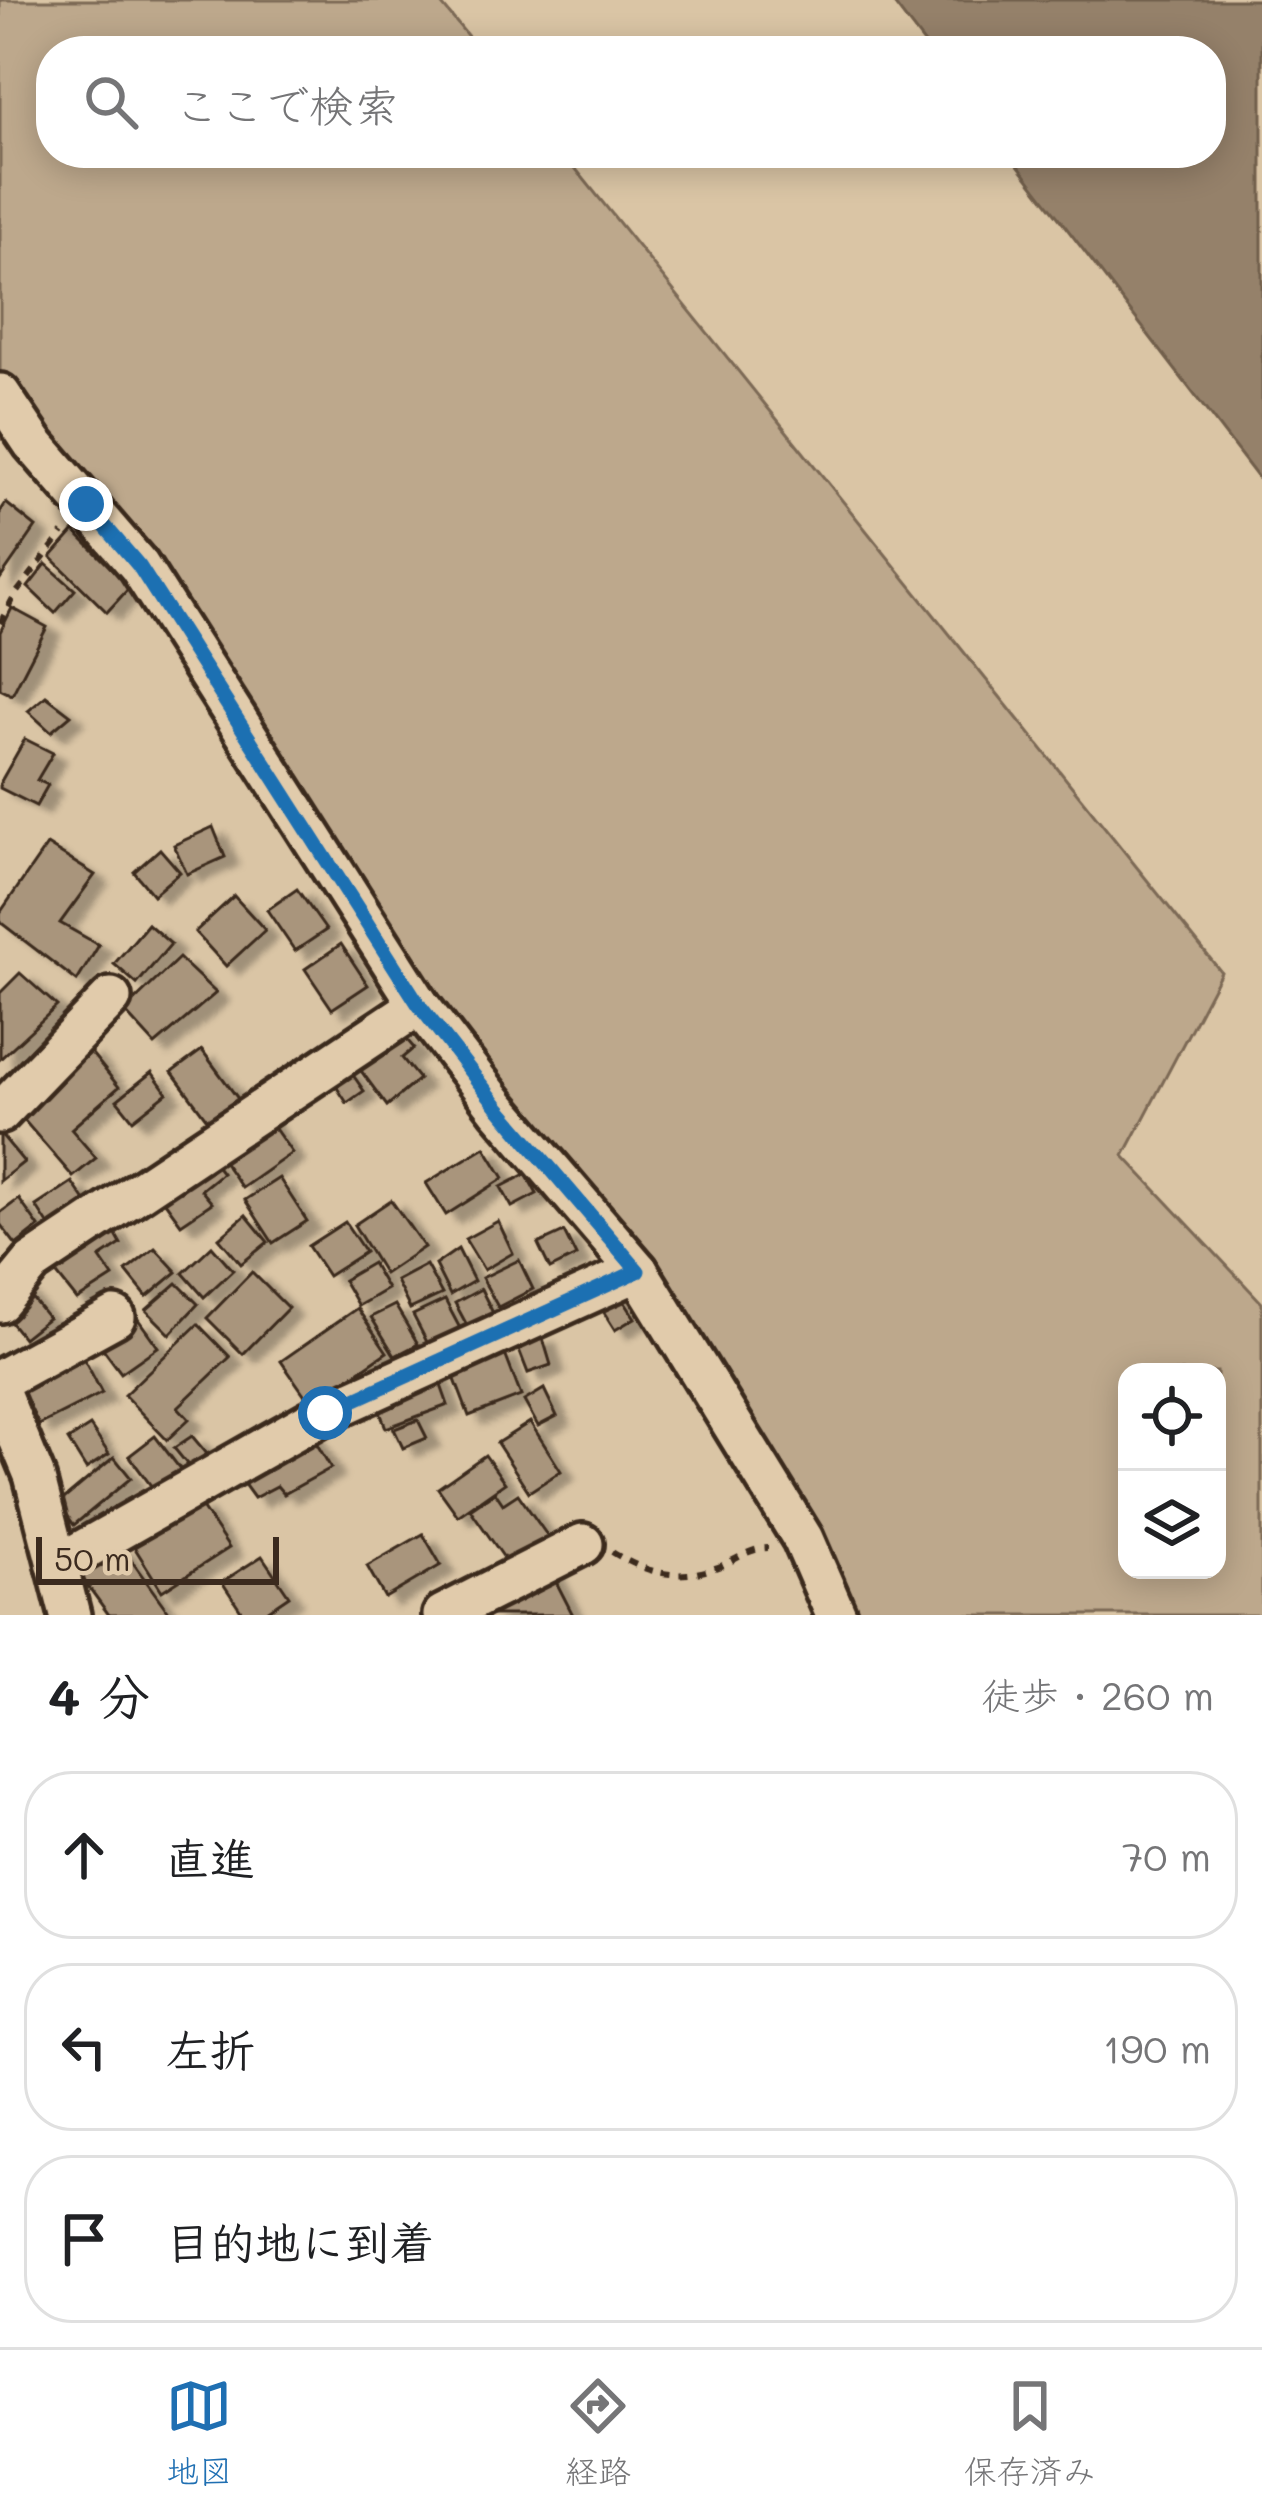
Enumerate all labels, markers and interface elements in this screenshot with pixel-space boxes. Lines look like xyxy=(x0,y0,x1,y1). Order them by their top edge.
search box xyxy=(36,36,1226,168)
icon: search xyxy=(78,69,144,135)
text: ここで検索 xyxy=(174,75,399,133)
route end xyxy=(59,477,113,531)
map controls xyxy=(1118,1363,1226,1579)
button: locate xyxy=(1118,1363,1226,1471)
route start xyxy=(298,1386,352,1440)
button: layers xyxy=(1118,1471,1226,1579)
scale bar xyxy=(36,1531,279,1584)
text: 50 m xyxy=(54,1536,130,1579)
text: 4 分 xyxy=(48,1661,150,1728)
text: 徒歩 · 260 m xyxy=(981,1669,1214,1720)
icon: ahead xyxy=(51,1822,117,1888)
text: 直進 xyxy=(165,1828,255,1886)
text: 70 m xyxy=(1122,1830,1211,1881)
icon: left xyxy=(51,2014,117,2080)
text: 左折 xyxy=(165,2020,255,2078)
text: 190 m xyxy=(1103,2022,1211,2073)
icon: arrive xyxy=(51,2206,117,2272)
text: 目的地に到着 xyxy=(165,2212,435,2270)
tab: 地図 xyxy=(166,2373,232,2493)
tab: 経路 xyxy=(565,2373,631,2493)
tab: 保存済み xyxy=(964,2373,1096,2493)

